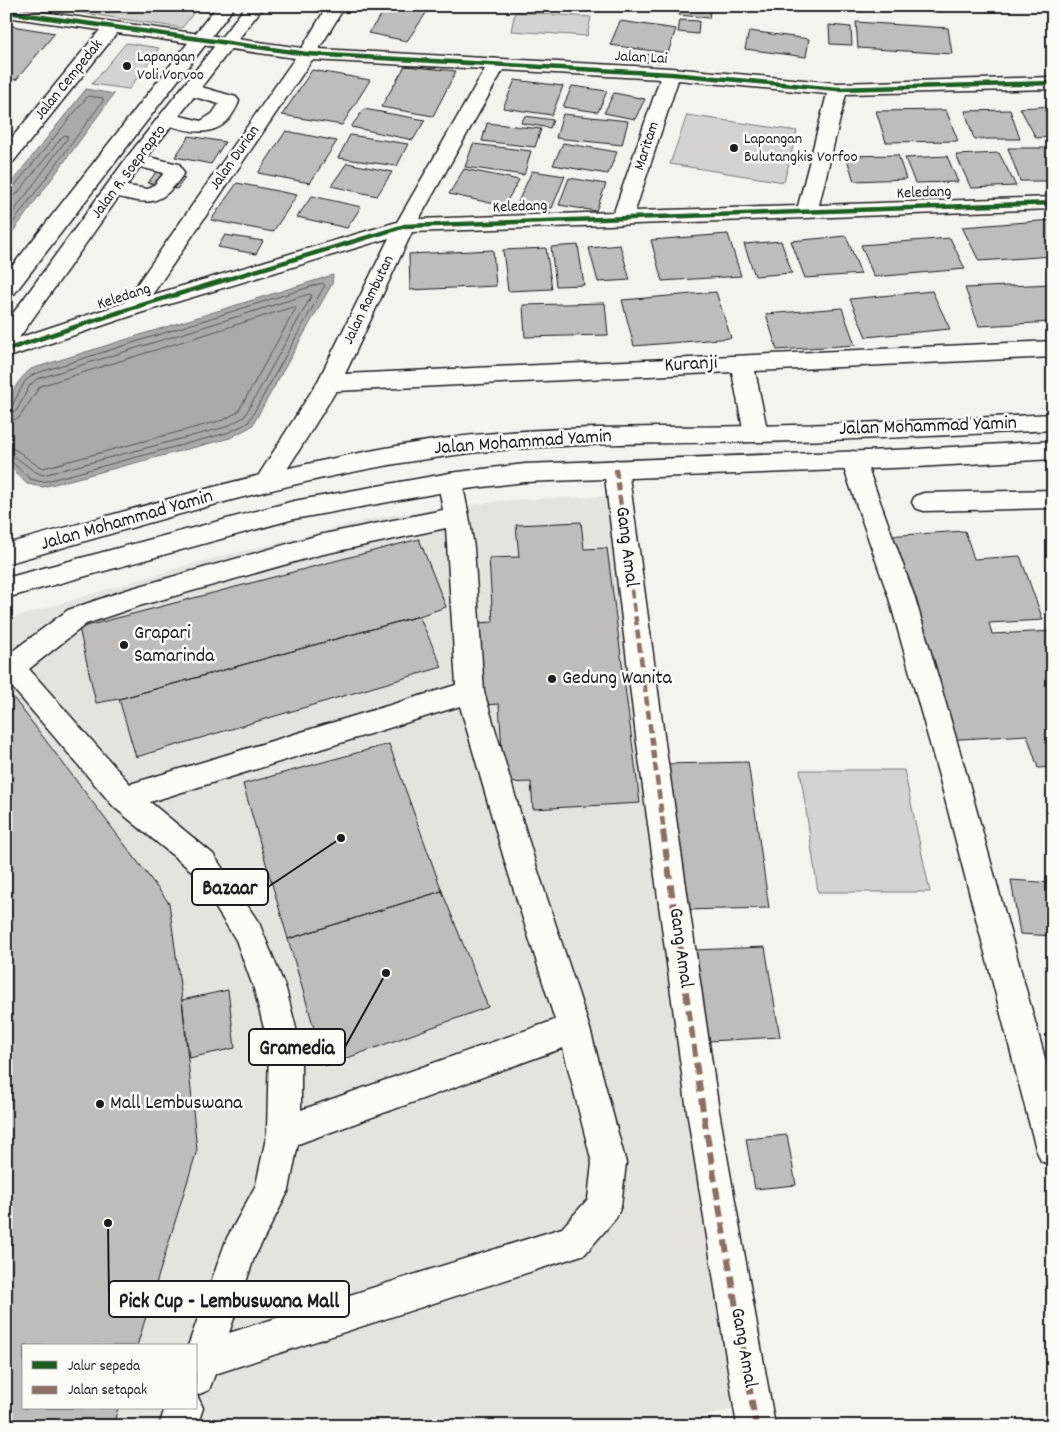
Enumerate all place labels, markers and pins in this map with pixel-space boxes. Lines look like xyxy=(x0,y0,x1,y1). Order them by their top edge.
place label: Lapangan Voli Vorvoo xyxy=(137,46,204,87)
marker: Lapangan Voli Vorvoo xyxy=(121,60,133,72)
place label: Lapangan Bulutangkis Vorfoo xyxy=(744,128,858,169)
marker: Lapangan Bulutangkis Vorfoo xyxy=(728,142,740,154)
place label: Grapari Samarinda xyxy=(134,620,215,671)
marker: Grapari Samarinda xyxy=(118,639,130,651)
place label: Gedung Wanita xyxy=(562,665,673,693)
marker: Gedung Wanita xyxy=(546,673,558,685)
callout: Bazaar xyxy=(192,869,268,905)
callout: Gramedia xyxy=(249,1029,345,1065)
place label: Mall Lembuswana xyxy=(110,1090,243,1118)
marker: Mall Lembuswana xyxy=(94,1098,106,1110)
callout: Pick Cup - Lembuswana Mall xyxy=(109,1281,349,1317)

